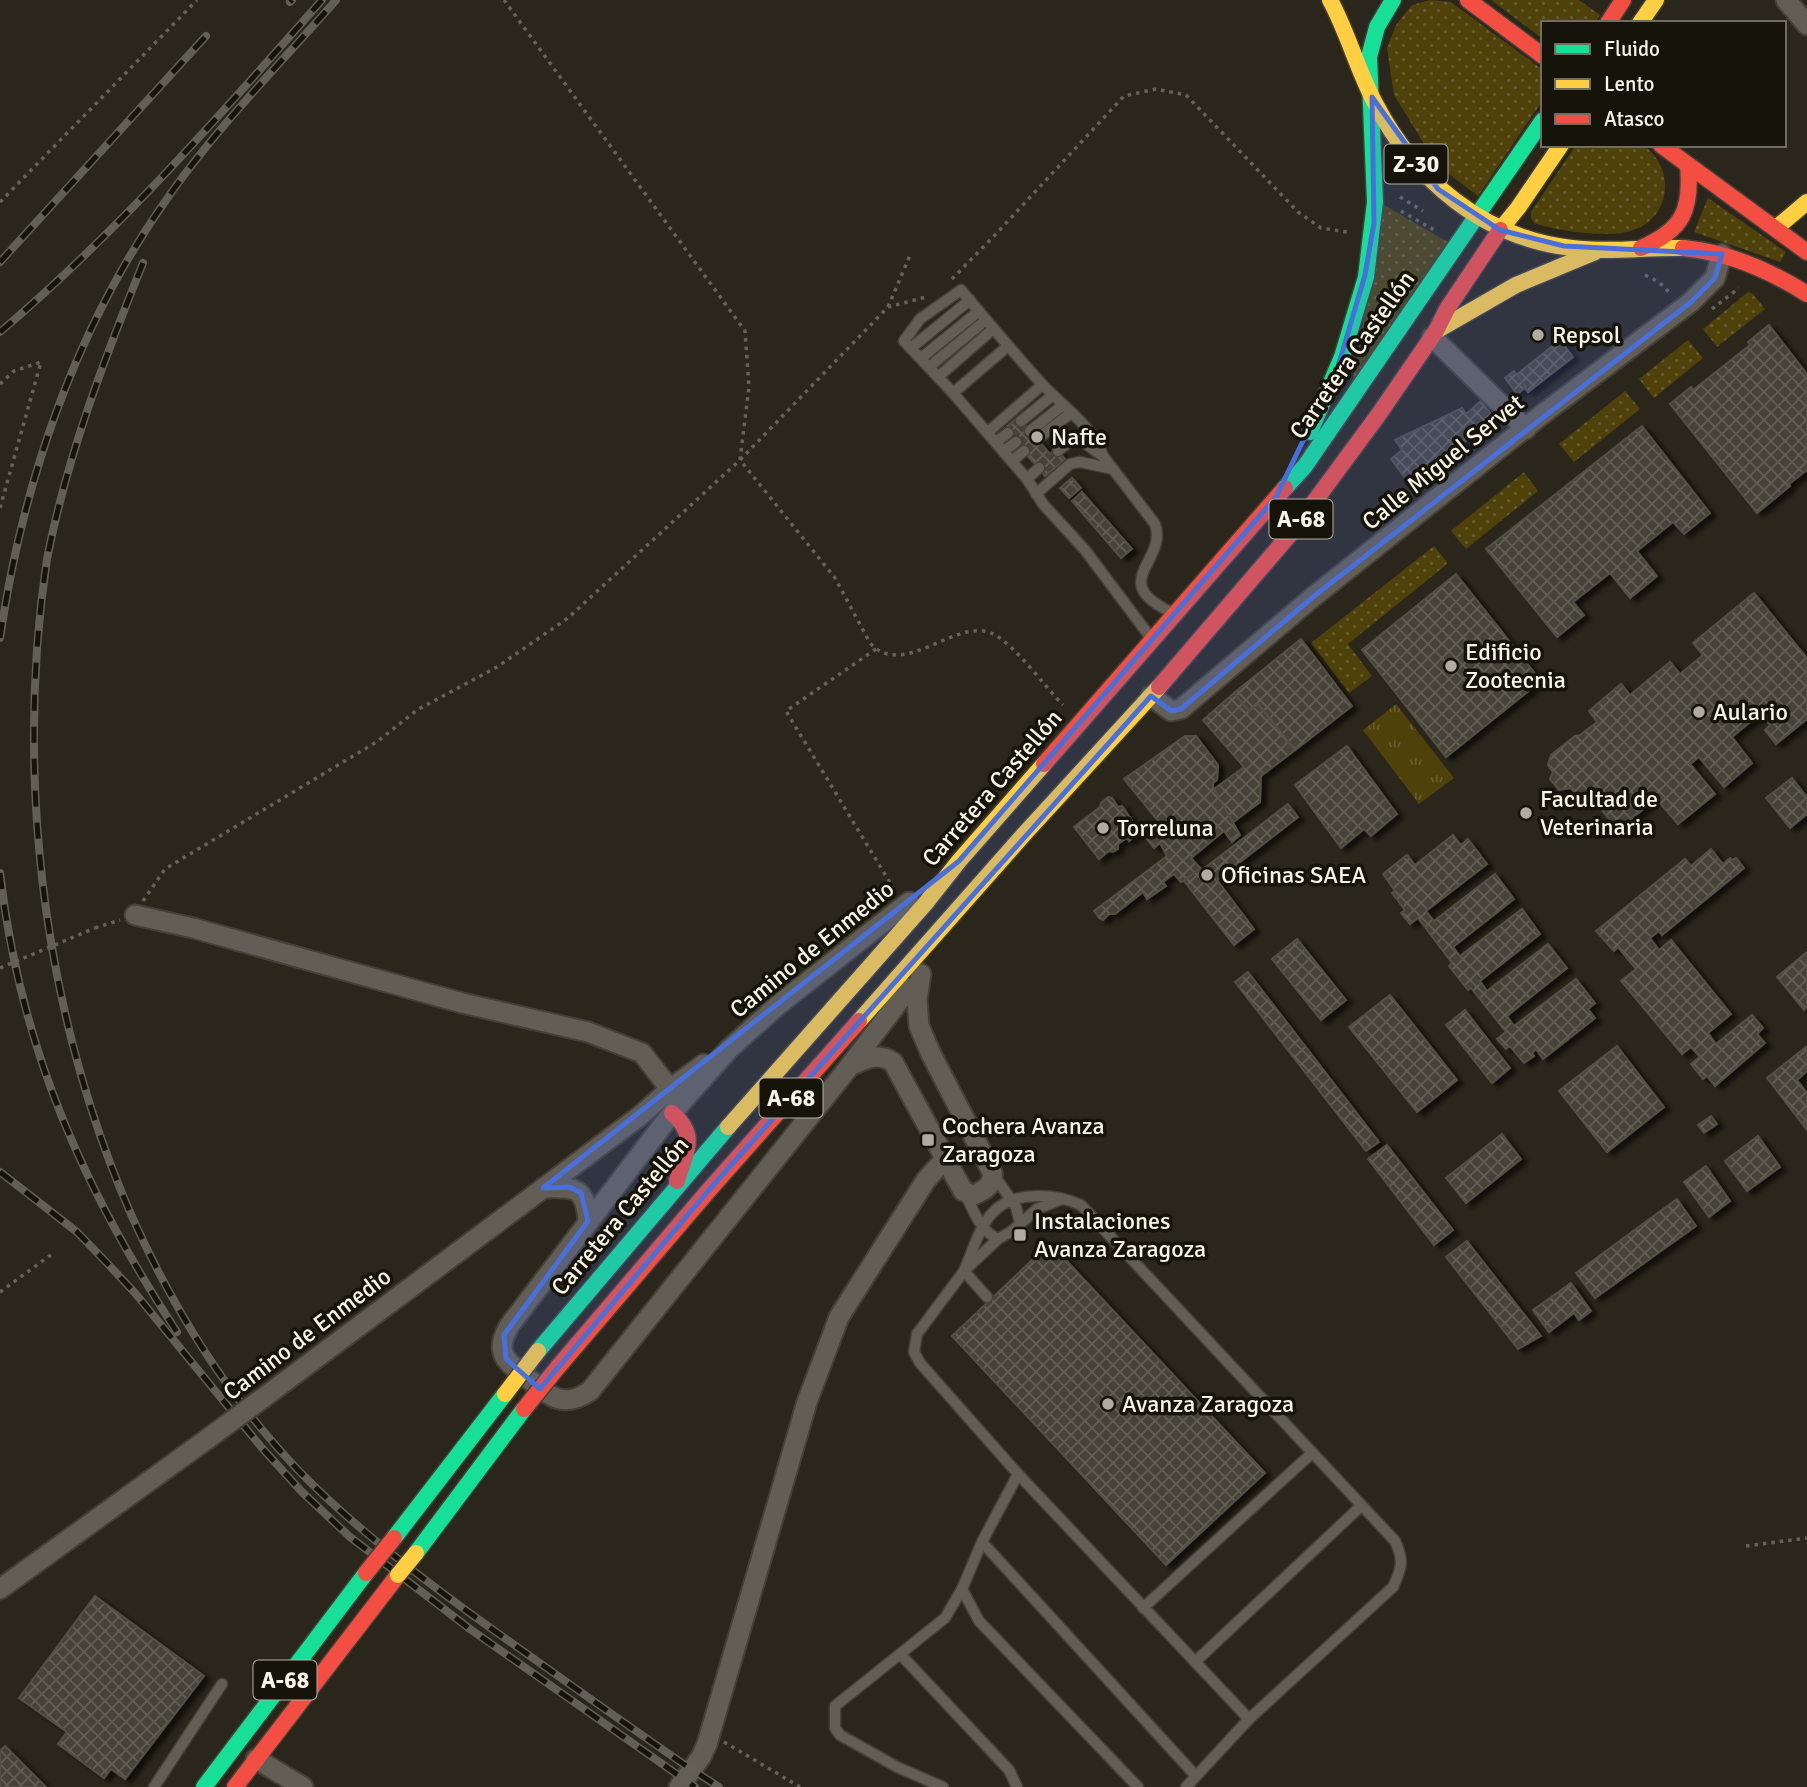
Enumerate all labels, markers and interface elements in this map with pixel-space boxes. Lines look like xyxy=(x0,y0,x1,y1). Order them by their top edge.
legend xyxy=(1541,21,1786,147)
text: Fluido xyxy=(1604,36,1660,62)
text: Lento xyxy=(1604,71,1654,97)
text: Atasco xyxy=(1604,106,1664,132)
road number: Z-30 xyxy=(1384,144,1448,183)
street label: Carretera Castellón xyxy=(1283,265,1421,445)
place label: Repsol xyxy=(1552,320,1621,350)
marker: Repsol xyxy=(1530,327,1546,343)
street label: Calle Miguel Servet xyxy=(1356,388,1530,536)
place label: Nafte xyxy=(1051,422,1107,452)
marker: Nafte xyxy=(1029,429,1045,445)
road number: A-68 xyxy=(1270,499,1332,538)
place label: Edificio Zootecnia xyxy=(1465,637,1566,695)
marker: Edificio Zootecnia xyxy=(1443,658,1459,674)
place label: Aulario xyxy=(1713,697,1788,727)
street label: Carretera Castellón xyxy=(916,703,1068,873)
marker: Aulario xyxy=(1691,704,1707,720)
place label: Facultad de Veterinaria xyxy=(1540,784,1658,842)
marker: Facultad de Veterinaria xyxy=(1518,805,1534,821)
place label: Torreluna xyxy=(1117,813,1214,843)
marker: Torreluna xyxy=(1095,820,1111,836)
place label: Oficinas SAEA xyxy=(1221,860,1367,890)
marker: Oficinas SAEA xyxy=(1199,867,1215,883)
street label: Camino de Enmedio xyxy=(724,874,900,1024)
road number: A-68 xyxy=(760,1078,822,1118)
place label: Cochera Avanza Zaragoza xyxy=(942,1111,1105,1169)
street label: Carretera Castellón xyxy=(545,1130,695,1302)
marker: Cochera Avanza Zaragoza xyxy=(920,1132,936,1148)
place label: Instalaciones Avanza Zaragoza xyxy=(1034,1206,1206,1264)
marker: Instalaciones Avanza Zaragoza xyxy=(1012,1227,1028,1243)
street label: Camino de Enmedio xyxy=(217,1261,397,1407)
place label: Avanza Zaragoza xyxy=(1122,1389,1294,1419)
marker: Avanza Zaragoza xyxy=(1100,1396,1116,1412)
road number: A-68 xyxy=(254,1660,316,1700)

